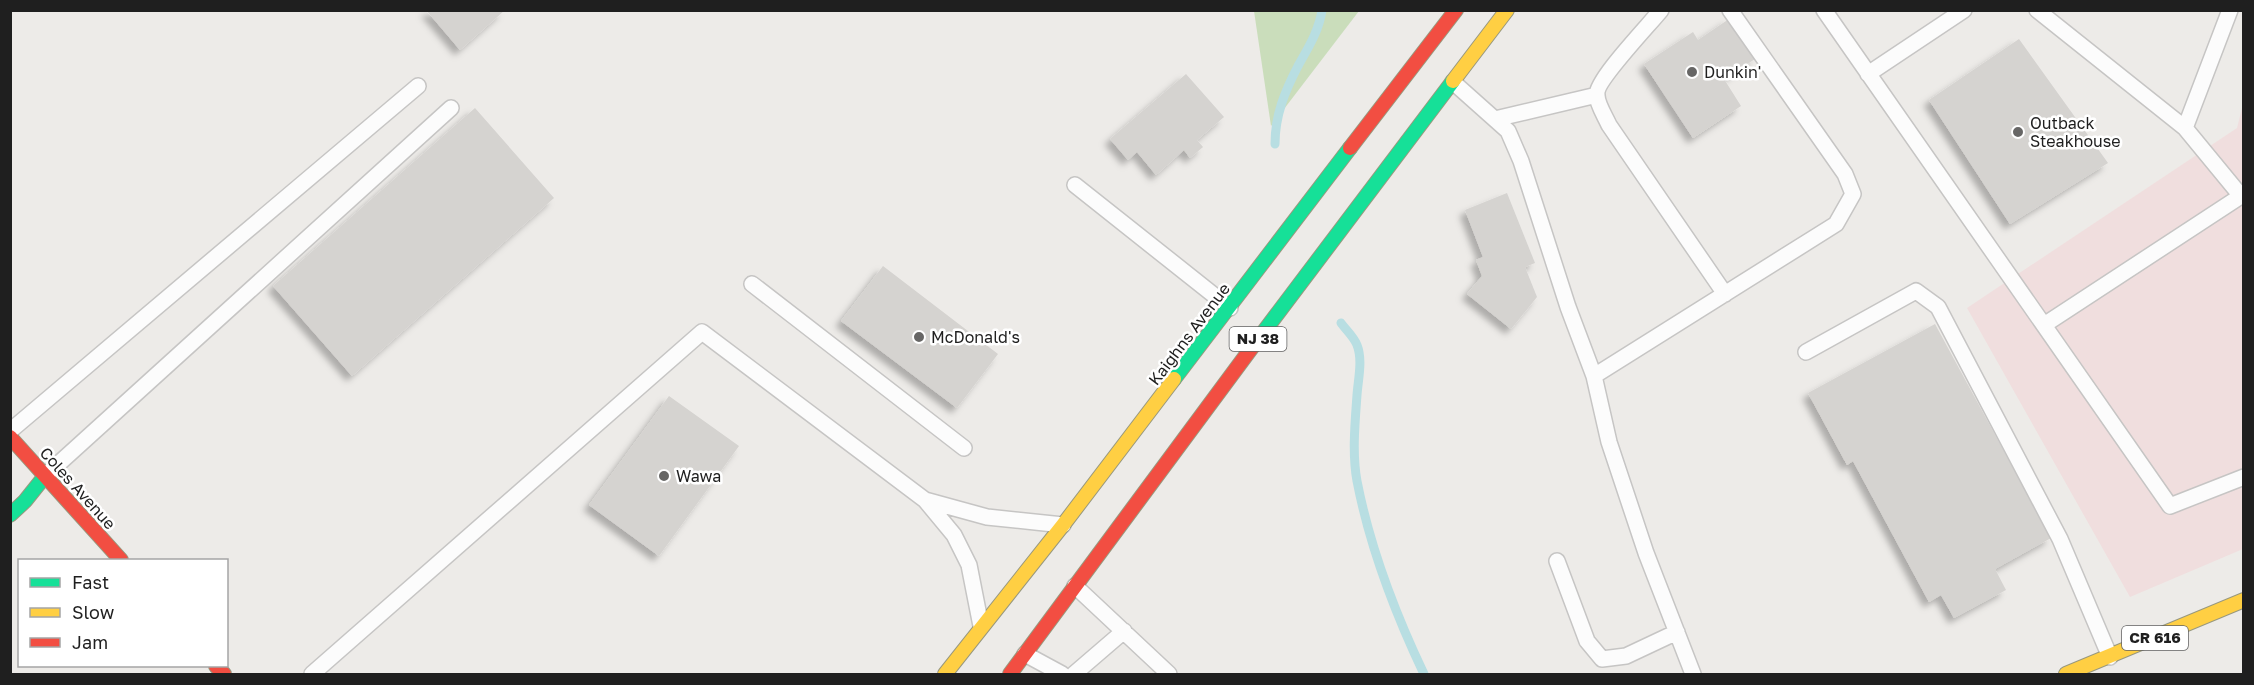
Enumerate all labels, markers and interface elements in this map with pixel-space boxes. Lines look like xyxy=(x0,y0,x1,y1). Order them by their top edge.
place label: Dunkin' xyxy=(1704,62,1761,82)
marker: Dunkin' xyxy=(1685,65,1699,79)
place label: Outback Steakhouse xyxy=(2030,113,2121,151)
marker: Outback Steakhouse xyxy=(2011,125,2025,139)
street label: Kaighns Avenue xyxy=(1144,279,1234,389)
place label: McDonald's xyxy=(931,327,1020,347)
road number: NJ 38 xyxy=(1230,327,1286,351)
marker: McDonald's xyxy=(912,330,926,344)
street label: Coles Avenue xyxy=(36,443,120,533)
place label: Wawa xyxy=(676,466,721,486)
marker: Wawa xyxy=(657,469,671,483)
legend xyxy=(18,559,228,667)
text: Fast xyxy=(72,571,109,593)
text: Slow xyxy=(72,601,115,623)
road number: CR 616 xyxy=(2122,626,2188,650)
text: Jam xyxy=(72,631,108,653)

